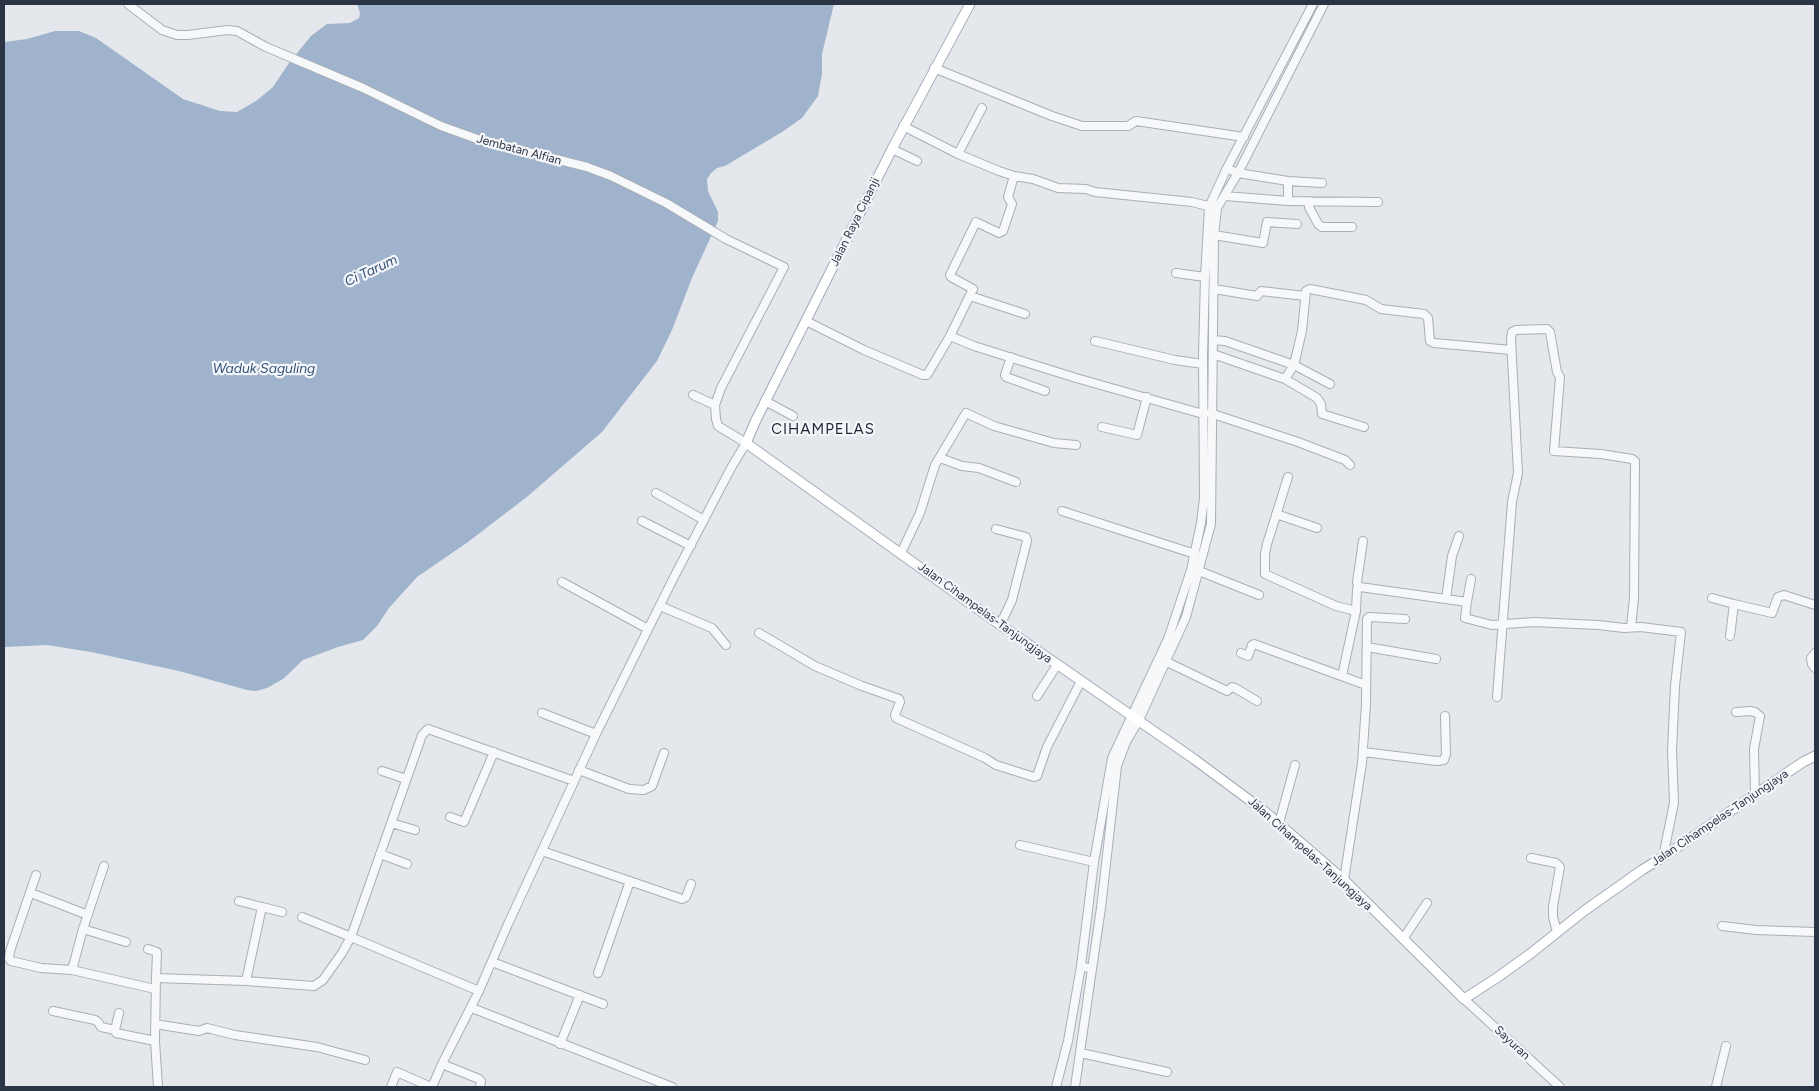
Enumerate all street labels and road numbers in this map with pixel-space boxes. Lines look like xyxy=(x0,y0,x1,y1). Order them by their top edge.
street label: Jembatan Alfian xyxy=(475,132,563,168)
street label: Jalan Raya Cipanji xyxy=(827,175,883,269)
street label: Jalan Cihampelas-Tanjungjaya xyxy=(915,560,1055,666)
street label: Jalan Cihampelas-Tanjungjaya xyxy=(1649,767,1791,869)
street label: Jalan Cihampelas-Tanjungjaya xyxy=(1245,794,1375,914)
street label: Sayuran xyxy=(1491,1023,1533,1063)

